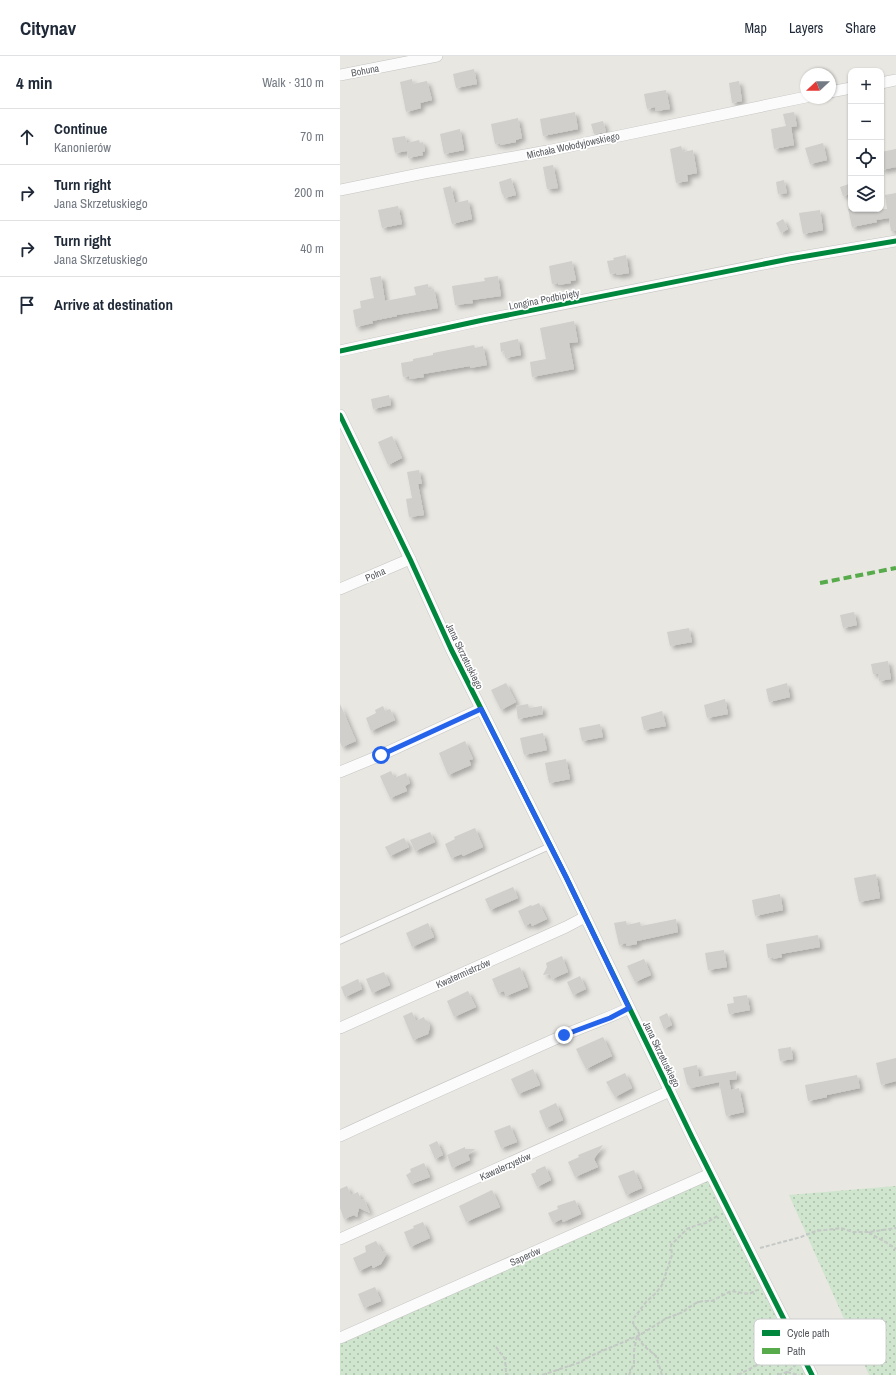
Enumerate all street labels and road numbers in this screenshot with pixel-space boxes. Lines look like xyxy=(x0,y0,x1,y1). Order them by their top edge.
street label: Bohuna xyxy=(350,62,381,79)
street label: Michała Wołodyjowskiego xyxy=(525,129,621,162)
street label: Longina Podbipięty xyxy=(508,286,581,313)
street label: Polna xyxy=(363,564,388,585)
street label: Jana Skrzetuskiego xyxy=(443,621,486,692)
street label: Kwatermistrzów xyxy=(434,956,493,991)
street label: Jana Skrzetuskiego xyxy=(640,1019,683,1090)
street label: Kawalerzystów xyxy=(478,1149,533,1184)
street label: Saperów xyxy=(508,1244,543,1269)

